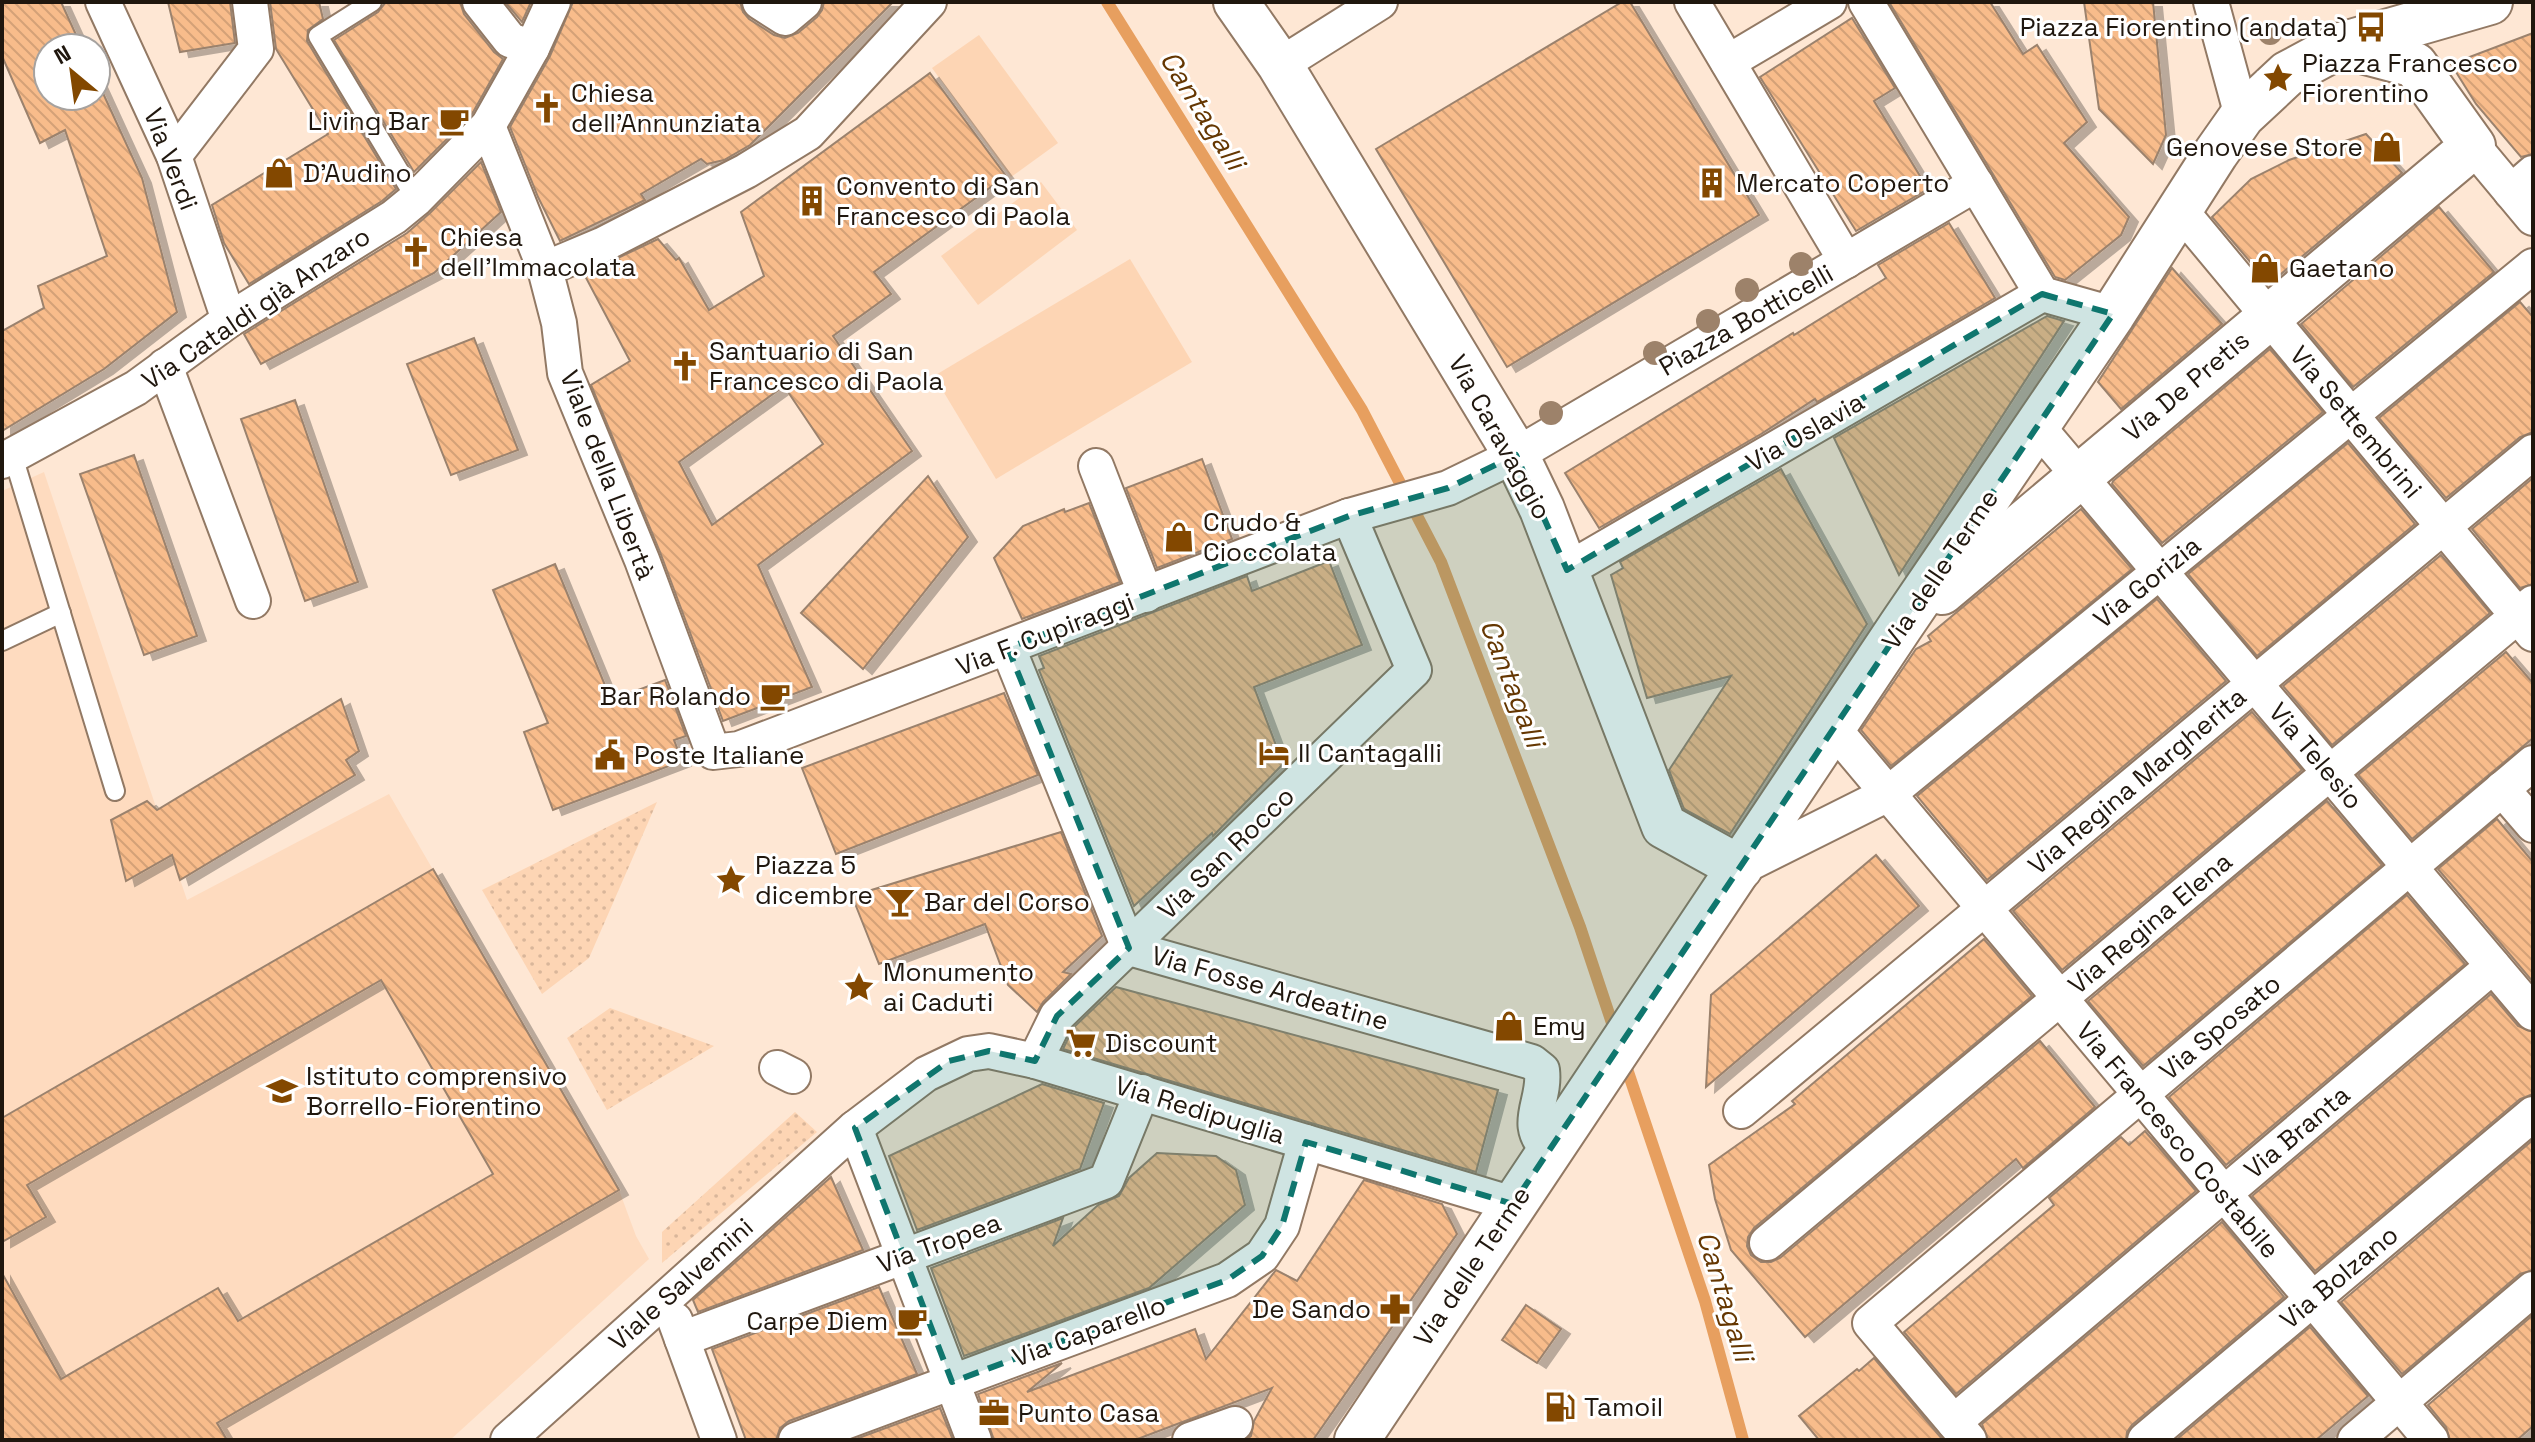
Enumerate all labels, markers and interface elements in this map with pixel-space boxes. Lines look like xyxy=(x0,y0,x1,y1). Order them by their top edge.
place label: Piazza Fiorentino (andata) xyxy=(2020,10,2347,44)
bus stop icon: Piazza Fiorentino (andata) xyxy=(2354,10,2388,44)
north arrow xyxy=(32,32,112,112)
text: N xyxy=(49,39,76,70)
water label: Cantagalli xyxy=(1152,44,1255,179)
place label: Piazza Francesco Fiorentino xyxy=(2302,46,2518,110)
place icon: Piazza Francesco Fiorentino xyxy=(2261,61,2295,95)
place label: Chiesa dell'Annunziata xyxy=(571,76,761,140)
church icon: Chiesa dell'Annunziata xyxy=(530,91,564,125)
street label: Via Verdi xyxy=(136,103,206,215)
place label: Living Bar xyxy=(308,104,430,138)
cafe icon: Living Bar xyxy=(437,104,471,138)
place label: Genovese Store xyxy=(2166,130,2363,164)
shop icon: Genovese Store xyxy=(2370,130,2404,164)
shop icon: D'Audino xyxy=(262,156,296,190)
place label: D'Audino xyxy=(303,156,412,190)
building icon: Mercato Coperto xyxy=(1695,166,1729,200)
place label: Mercato Coperto xyxy=(1736,166,1949,200)
place label: Convento di San Francesco di Paola xyxy=(836,169,1070,233)
building icon: Convento di San Francesco di Paola xyxy=(795,184,829,218)
street label: Via Cataldi già Anzaro xyxy=(135,219,377,397)
place label: Chiesa dell'Immacolata xyxy=(440,220,636,284)
church icon: Chiesa dell'Immacolata xyxy=(399,235,433,269)
shop icon: Gaetano xyxy=(2248,251,2282,285)
place label: Gaetano xyxy=(2289,251,2394,285)
street label: Piazza Botticelli xyxy=(1653,256,1839,384)
street label: Via De Pretis xyxy=(2116,323,2256,449)
place label: Santuario di San Francesco di Paola xyxy=(709,334,943,398)
street label: Via Settembrini xyxy=(2282,339,2430,505)
church icon: Santuario di San Francesco di Paola xyxy=(668,349,702,383)
street label: Via Caravaggio xyxy=(1441,349,1559,525)
street label: Viale della Libertà xyxy=(552,365,664,585)
street label: Via Oslavia xyxy=(1740,384,1870,480)
street label: Via delle Terme xyxy=(1874,482,2006,656)
place label: Crudo & Cioccolata xyxy=(1203,505,1337,569)
shop icon: Crudo & Cioccolata xyxy=(1162,520,1196,554)
street label: Via Gorizia xyxy=(2086,528,2208,636)
street label: Via F. Cupiraggi xyxy=(951,584,1139,684)
water label: Cantagalli xyxy=(1472,614,1555,755)
place label: Bar Rolando xyxy=(600,679,751,713)
cafe icon: Bar Rolando xyxy=(758,679,792,713)
street label: Via Regina Margherita xyxy=(2021,680,2253,882)
street label: Via Telesio xyxy=(2261,696,2371,816)
hotel icon: Il Cantagalli xyxy=(1257,736,1291,770)
place label: Il Cantagalli xyxy=(1298,736,1442,770)
public building icon: Poste Italiane xyxy=(593,738,627,772)
place label: Poste Italiane xyxy=(634,738,804,772)
street label: Via San Rocco xyxy=(1150,779,1302,927)
street label: Via Regina Elena xyxy=(2061,844,2239,1002)
place label: Piazza 5 dicembre xyxy=(755,848,873,912)
place icon: Piazza 5 dicembre xyxy=(714,863,748,897)
bar icon: Bar del Corso xyxy=(883,885,917,919)
place label: Bar del Corso xyxy=(924,885,1090,919)
street label: Via Fosse Ardeatine xyxy=(1148,938,1392,1038)
place label: Monumento ai Caduti xyxy=(883,955,1034,1019)
street label: Via Sposato xyxy=(2152,966,2288,1088)
place icon: Monumento ai Caduti xyxy=(842,970,876,1004)
shop icon: Emy xyxy=(1492,1009,1526,1043)
place label: Emy xyxy=(1533,1009,1586,1043)
street label: Via Francesco Costabile xyxy=(2069,1014,2287,1266)
supermarket icon: Discount xyxy=(1064,1026,1098,1060)
place label: Discount xyxy=(1105,1026,1217,1060)
place label: Istituto comprensivo Borrello-Fiorentino xyxy=(306,1059,567,1123)
street label: Via Redipuglia xyxy=(1111,1068,1289,1152)
school or university icon: Istituto comprensivo Borrello-Fiorentino xyxy=(265,1074,299,1108)
street label: Via Branta xyxy=(2237,1078,2357,1186)
street label: Via delle Terme xyxy=(1406,1179,1538,1353)
street label: Via Tropea xyxy=(872,1205,1006,1281)
street label: Viale Salvemini xyxy=(602,1210,760,1358)
street label: Via Bolzano xyxy=(2273,1218,2405,1336)
water label: Cantagalli xyxy=(1689,1227,1764,1368)
street label: Via Caparello xyxy=(1008,1287,1170,1375)
place label: De Sando xyxy=(1252,1292,1371,1326)
pharmacy icon: De Sando xyxy=(1378,1292,1412,1326)
place label: Carpe Diem xyxy=(746,1304,888,1338)
cafe icon: Carpe Diem xyxy=(895,1304,929,1338)
fuel station icon: Tamoil xyxy=(1543,1390,1577,1424)
place label: Tamoil xyxy=(1584,1390,1663,1424)
office icon: Punto Casa xyxy=(977,1396,1011,1430)
place label: Punto Casa xyxy=(1018,1396,1159,1430)

